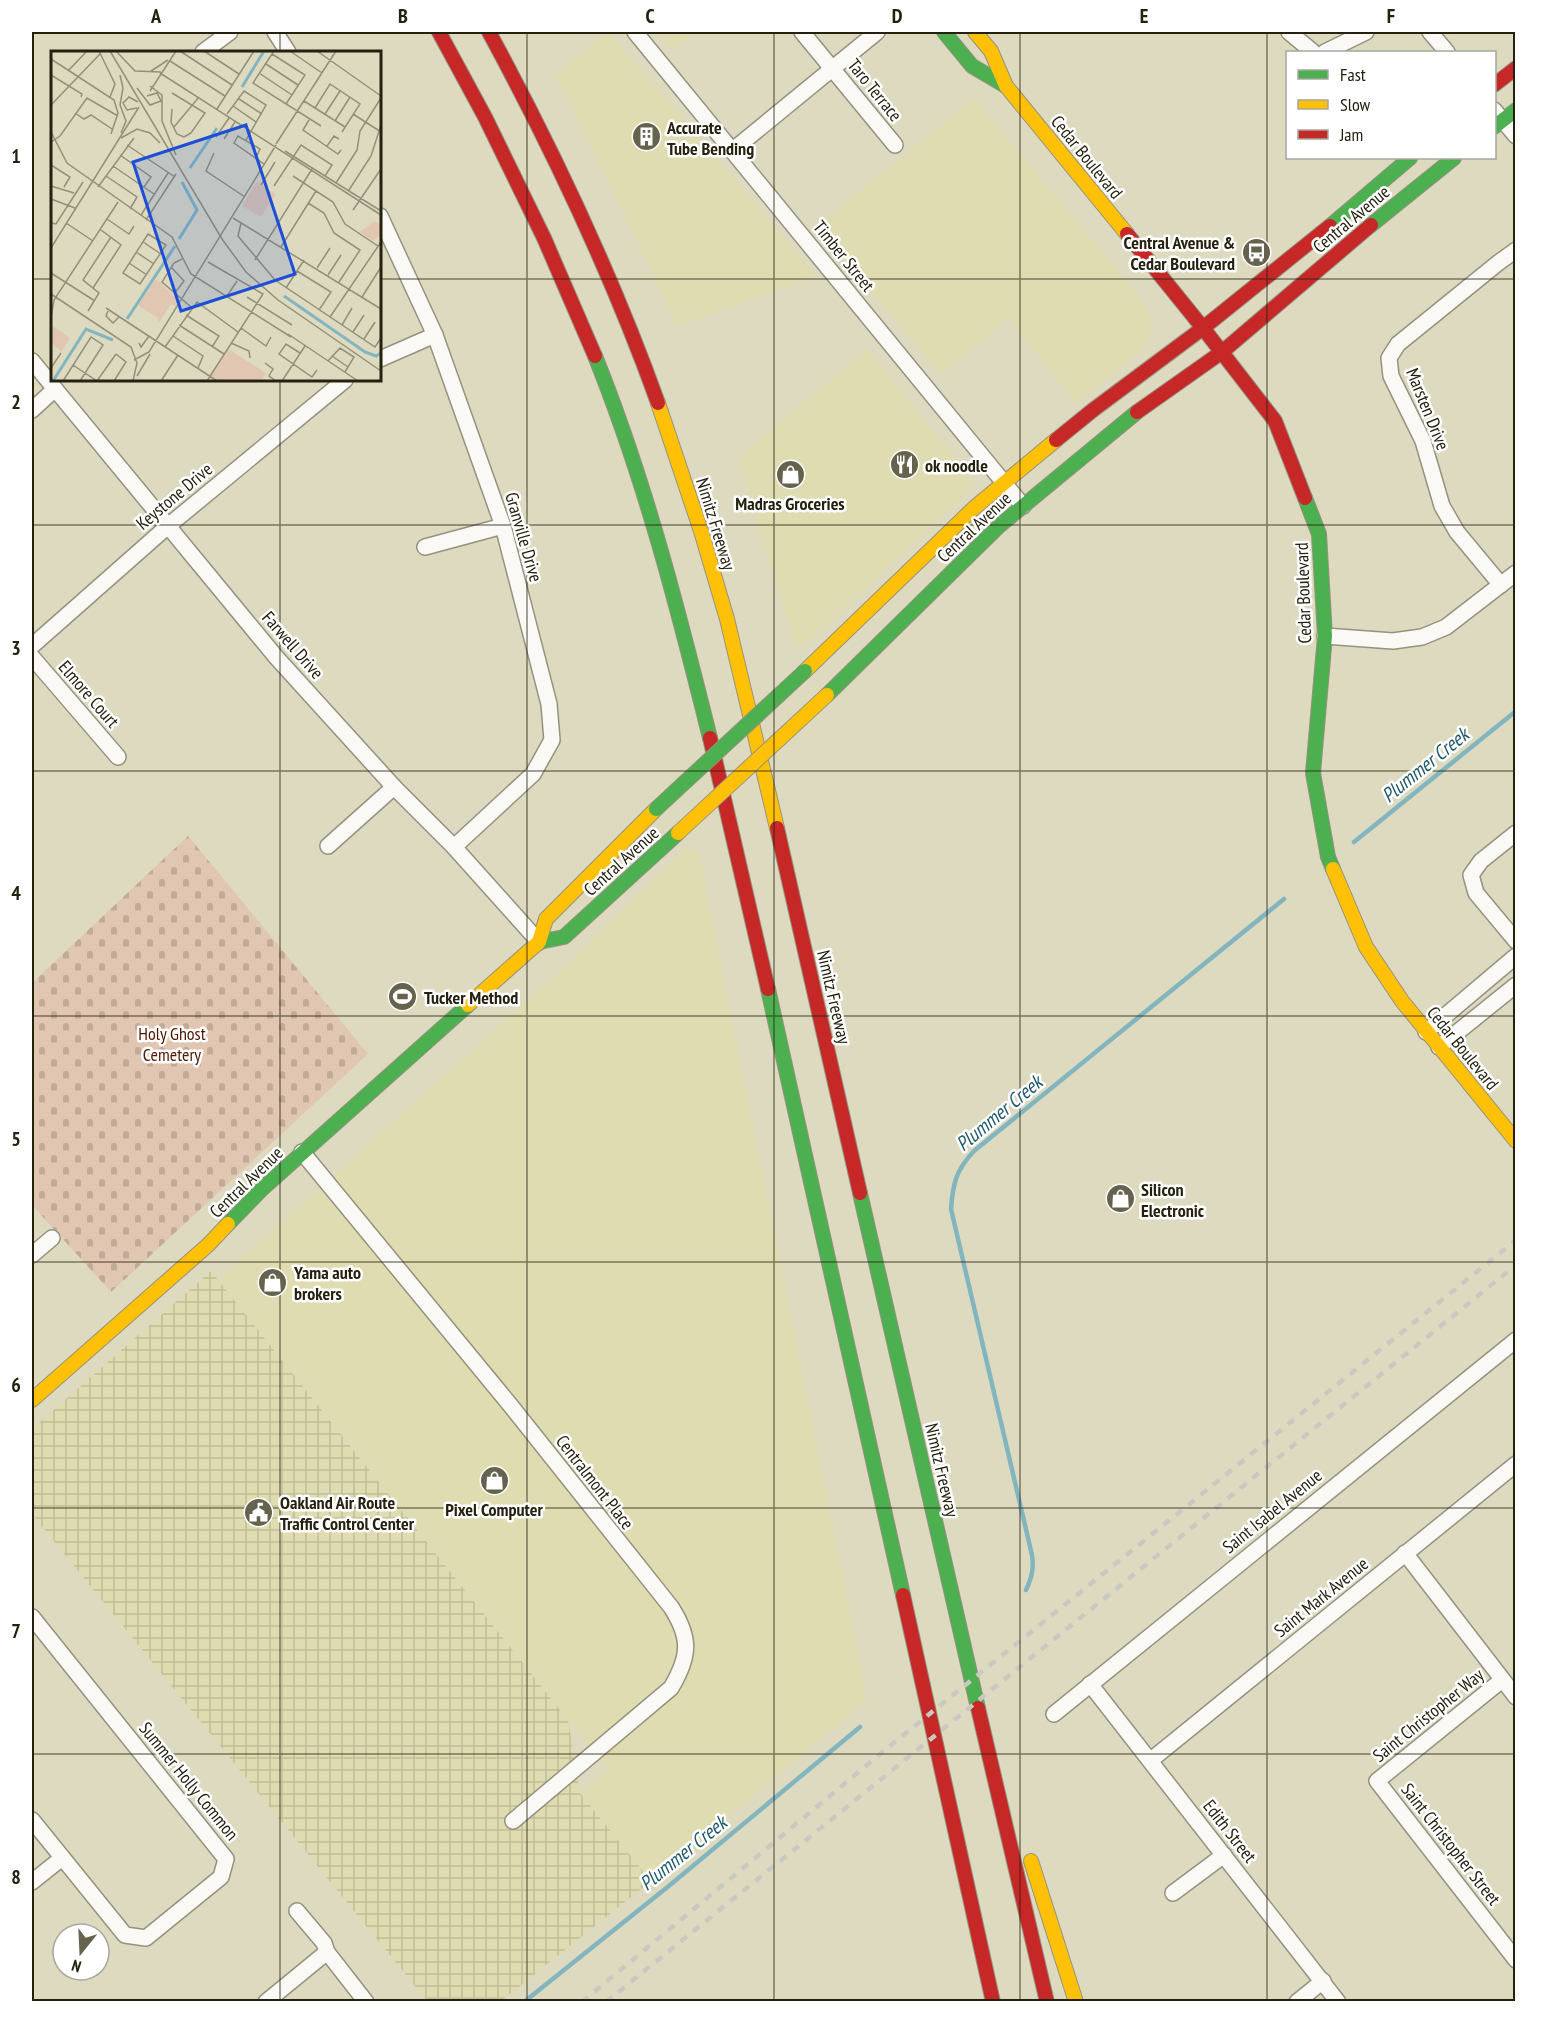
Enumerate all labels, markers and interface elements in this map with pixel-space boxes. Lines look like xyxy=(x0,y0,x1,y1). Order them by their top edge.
text: A xyxy=(150,3,162,29)
text: B xyxy=(398,3,408,29)
text: C xyxy=(645,3,655,29)
text: D xyxy=(892,3,903,29)
text: E xyxy=(1140,3,1148,29)
text: F xyxy=(1387,3,1395,29)
inset map xyxy=(51,51,381,381)
legend xyxy=(1286,51,1496,159)
street label: Taro Terrace xyxy=(843,54,907,126)
text: Fast xyxy=(1340,63,1366,86)
text: Slow xyxy=(1340,93,1371,116)
street label: Cedar Boulevard xyxy=(1046,110,1128,204)
place label: Accurate Tube Bending xyxy=(666,116,754,160)
building icon: Accurate Tube Bending xyxy=(630,121,662,153)
text: Jam xyxy=(1339,123,1363,146)
text: 1 xyxy=(11,143,21,169)
street label: Central Avenue xyxy=(1308,180,1394,258)
street label: Timber Street xyxy=(808,216,880,296)
place label: Central Avenue & Cedar Boulevard xyxy=(1124,231,1235,275)
bus stop icon: Central Avenue & Cedar Boulevard xyxy=(1240,236,1272,268)
street label: Marsten Drive xyxy=(1401,365,1455,453)
text: 2 xyxy=(11,389,21,415)
restaurant icon: ok noodle xyxy=(888,449,920,481)
place label: ok noodle xyxy=(925,454,988,477)
street label: Keystone Drive xyxy=(131,457,217,535)
shop icon: Madras Groceries xyxy=(774,458,806,490)
street label: Nimitz Freeway xyxy=(691,475,741,573)
street label: Central Avenue xyxy=(932,487,1016,567)
street label: Granville Drive xyxy=(500,490,548,584)
place label: Madras Groceries xyxy=(735,492,845,515)
street label: Cedar Boulevard xyxy=(1290,542,1316,644)
street label: Farwell Drive xyxy=(257,606,329,684)
text: 3 xyxy=(11,635,21,661)
street label: Elmore Court xyxy=(54,656,124,732)
water label: Plummer Creek xyxy=(1376,720,1476,808)
street label: Central Avenue xyxy=(579,821,663,901)
text: 4 xyxy=(11,880,21,906)
street label: Nimitz Freeway xyxy=(812,948,856,1046)
sports icon: Tucker Method xyxy=(387,981,419,1013)
place label: Tucker Method xyxy=(424,986,518,1009)
street label: Cedar Boulevard xyxy=(1422,1001,1504,1095)
park label: Holy Ghost Cemetery xyxy=(138,1022,206,1066)
water label: Plummer Creek xyxy=(950,1068,1049,1157)
text: 5 xyxy=(11,1126,21,1152)
street label: Central Avenue xyxy=(204,1141,288,1223)
place label: Silicon Electronic xyxy=(1141,1178,1205,1222)
shop icon: Silicon Electronic xyxy=(1104,1183,1136,1215)
place label: Yama auto brokers xyxy=(293,1261,361,1305)
shop icon: Yama auto brokers xyxy=(257,1266,289,1298)
text: 6 xyxy=(11,1372,21,1398)
street label: Nimitz Freeway xyxy=(920,1421,964,1519)
street label: Centralmont Place xyxy=(551,1430,639,1534)
shop icon: Pixel Computer xyxy=(478,1464,510,1496)
street label: Saint Isabel Avenue xyxy=(1218,1464,1326,1558)
place label: Oakland Air Route Traffic Control Center xyxy=(280,1491,415,1535)
public building icon: Oakland Air Route Traffic Control Center xyxy=(243,1496,275,1528)
place label: Pixel Computer xyxy=(445,1498,544,1521)
street label: Saint Mark Avenue xyxy=(1269,1552,1373,1642)
text: 7 xyxy=(11,1618,21,1644)
street label: Saint Christopher Way xyxy=(1368,1663,1488,1767)
street label: Summer Holly Common xyxy=(134,1717,244,1845)
street label: Saint Christopher Street xyxy=(1396,1778,1506,1910)
street label: Edith Street xyxy=(1198,1795,1262,1867)
water label: Plummer Creek xyxy=(634,1808,734,1896)
text: 8 xyxy=(11,1864,21,1890)
north arrow xyxy=(51,1922,111,1982)
text: N xyxy=(69,1955,84,1977)

